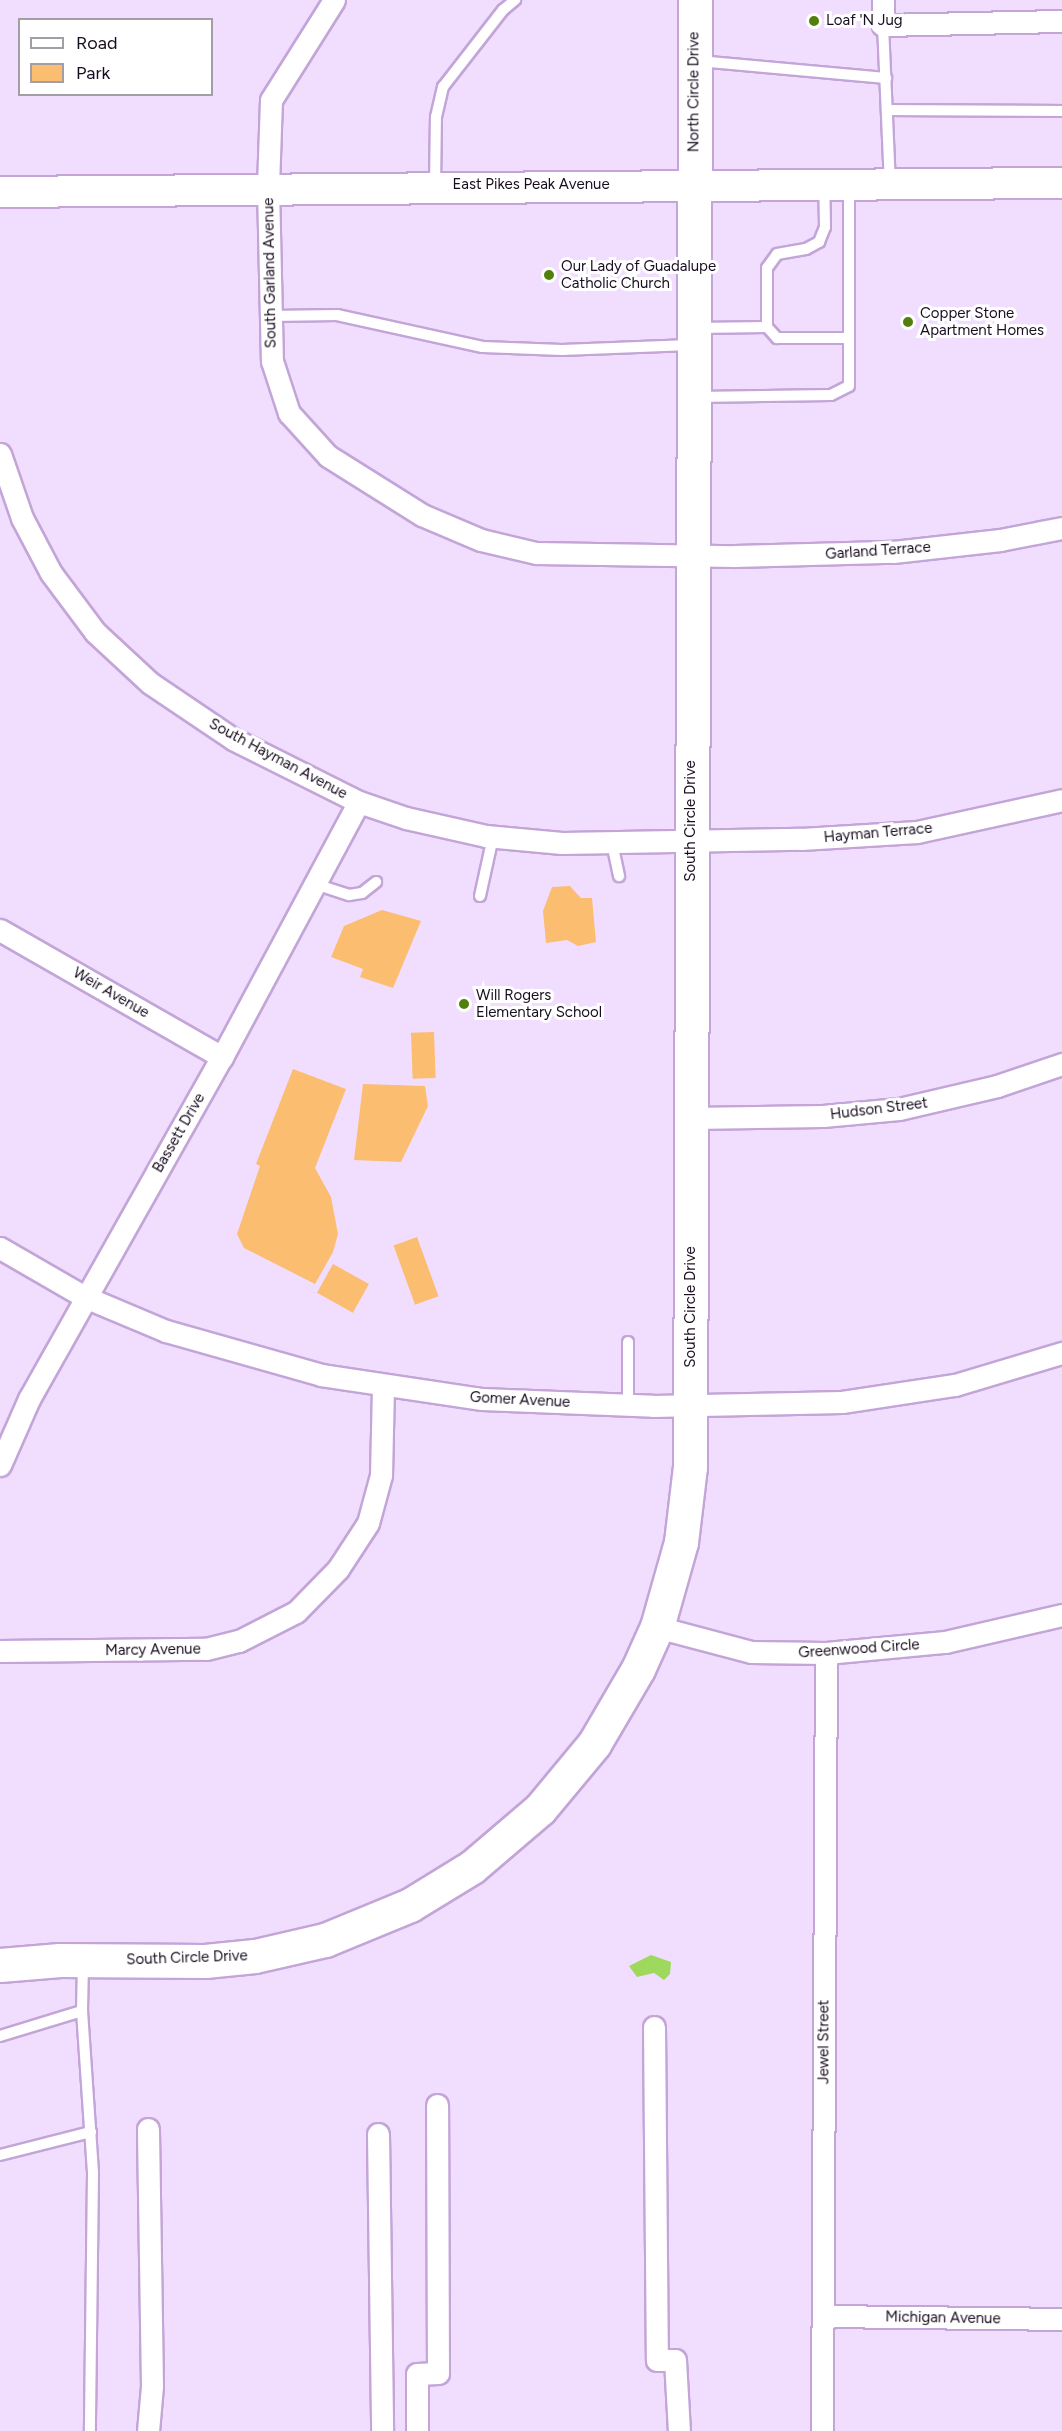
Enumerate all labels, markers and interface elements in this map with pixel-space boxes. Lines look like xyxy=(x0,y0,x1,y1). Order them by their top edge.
place label: Loaf 'N Jug xyxy=(826,12,903,30)
marker: Loaf 'N Jug xyxy=(807,14,821,28)
legend xyxy=(18,18,213,96)
text: Road xyxy=(76,32,117,54)
street label: North Circle Drive xyxy=(685,32,703,152)
text: Park xyxy=(76,62,110,84)
street label: East Pikes Peak Avenue xyxy=(452,176,610,194)
street label: South Garland Avenue xyxy=(260,198,280,348)
place label: Our Lady of Guadalupe Catholic Church xyxy=(561,257,716,292)
marker: Our Lady of Guadalupe Catholic Church xyxy=(542,268,556,282)
place label: Copper Stone Apartment Homes xyxy=(920,304,1044,339)
marker: Copper Stone Apartment Homes xyxy=(901,315,915,329)
street label: Garland Terrace xyxy=(825,538,931,564)
street label: South Hayman Avenue xyxy=(206,715,350,803)
street label: South Circle Drive xyxy=(682,760,700,882)
street label: Hayman Terrace xyxy=(823,819,933,847)
street label: Weir Avenue xyxy=(70,964,152,1022)
place label: Will Rogers Elementary School xyxy=(476,986,602,1021)
marker: Will Rogers Elementary School xyxy=(457,997,471,1011)
street label: Bassett Drive xyxy=(149,1090,209,1176)
street label: Hudson Street xyxy=(829,1094,929,1124)
street label: South Circle Drive xyxy=(682,1246,700,1368)
street label: Gomer Avenue xyxy=(469,1388,571,1412)
street label: Greenwood Circle xyxy=(798,1636,920,1662)
street label: Marcy Avenue xyxy=(105,1640,201,1660)
street label: South Circle Drive xyxy=(126,1947,248,1969)
street label: Jewel Street xyxy=(815,2000,833,2084)
street label: Michigan Avenue xyxy=(885,2308,1001,2328)

